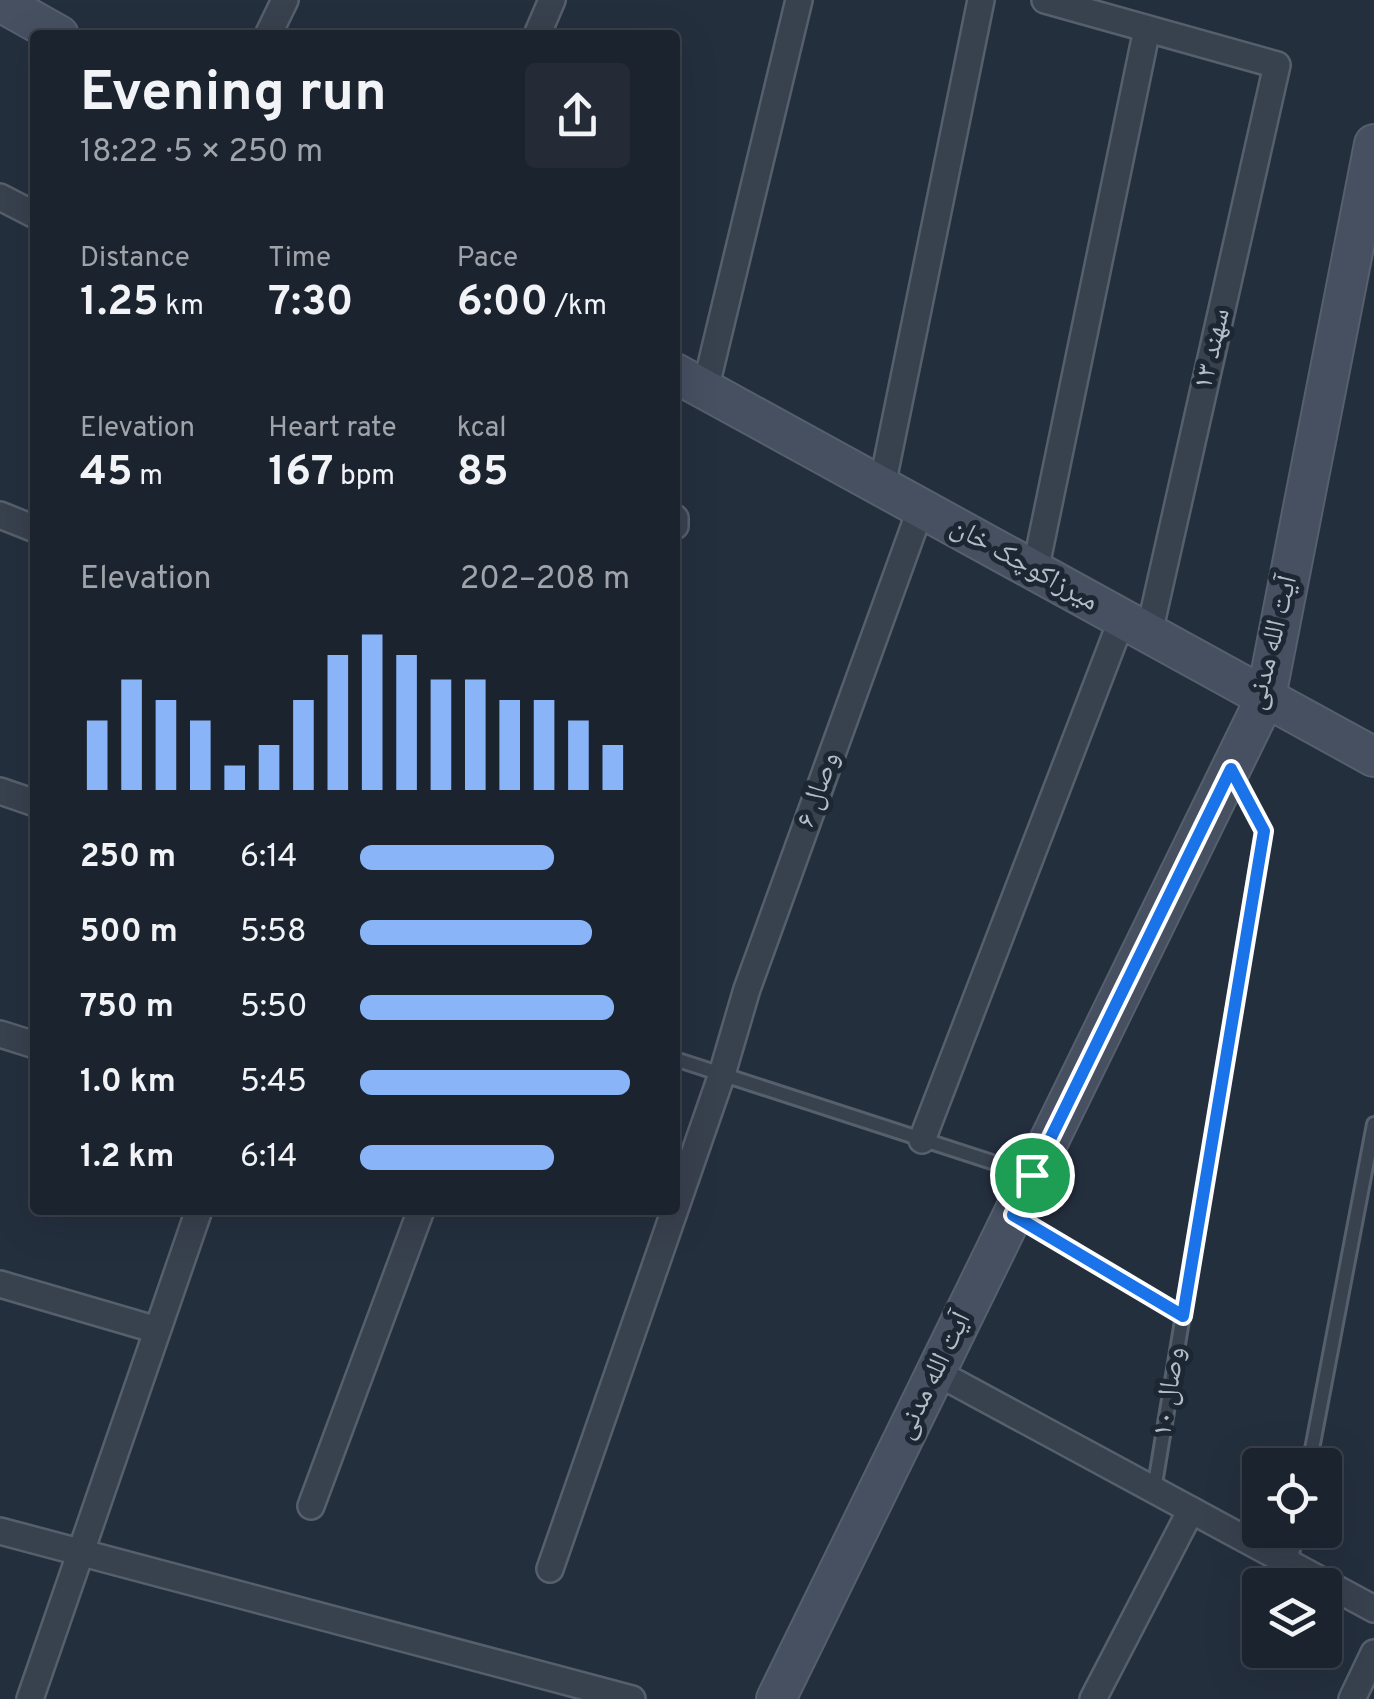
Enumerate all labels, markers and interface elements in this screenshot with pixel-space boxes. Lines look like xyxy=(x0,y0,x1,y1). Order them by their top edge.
text: Evening run xyxy=(80,60,387,130)
button: share xyxy=(525,63,630,168)
text: 18:22 · 5 × 250 m xyxy=(80,133,323,173)
text: Distance xyxy=(80,241,190,277)
text: Time xyxy=(268,241,331,277)
text: Pace xyxy=(457,241,518,277)
text: 1.25 xyxy=(80,277,159,330)
text: 7:30 xyxy=(268,277,353,330)
text: 6:00 xyxy=(457,277,548,330)
text: km xyxy=(159,289,204,325)
text: /km xyxy=(548,289,607,325)
street label: سهند ۱۳ xyxy=(1186,305,1240,393)
text: Elevation xyxy=(80,411,195,447)
text: Heart rate xyxy=(268,411,396,447)
text: kcal xyxy=(457,411,506,447)
text: 45 xyxy=(80,447,133,500)
text: 167 xyxy=(268,447,334,500)
text: 85 xyxy=(457,447,509,500)
text: m xyxy=(133,459,163,495)
text: bpm xyxy=(334,459,395,495)
street label: میرزاکوچک خان xyxy=(944,510,1104,620)
text: Elevation xyxy=(80,560,212,600)
text: 202–208 m xyxy=(460,560,630,600)
street label: آیت الله مدنی xyxy=(1239,571,1307,714)
street label: وصال ۶ xyxy=(789,747,849,833)
text: 250 m xyxy=(80,838,176,878)
text: 6:14 xyxy=(240,838,297,878)
text: 500 m xyxy=(80,913,178,953)
text: 5:58 xyxy=(240,913,307,953)
text: 750 m xyxy=(80,988,174,1028)
text: 5:50 xyxy=(240,988,307,1028)
text: 1.0 km xyxy=(80,1063,176,1103)
text: 5:45 xyxy=(240,1063,307,1103)
pin xyxy=(990,1133,1075,1218)
text: 1.2 km xyxy=(80,1138,174,1178)
text: 6:14 xyxy=(240,1138,297,1178)
icon: arrive xyxy=(1005,1148,1060,1203)
street label: آیت الله مدنی xyxy=(888,1306,981,1446)
street label: وصال ۱۰ xyxy=(1145,1344,1195,1440)
map controls xyxy=(1242,1448,1342,1668)
button: locate xyxy=(1242,1448,1342,1548)
button: layers xyxy=(1242,1568,1342,1668)

